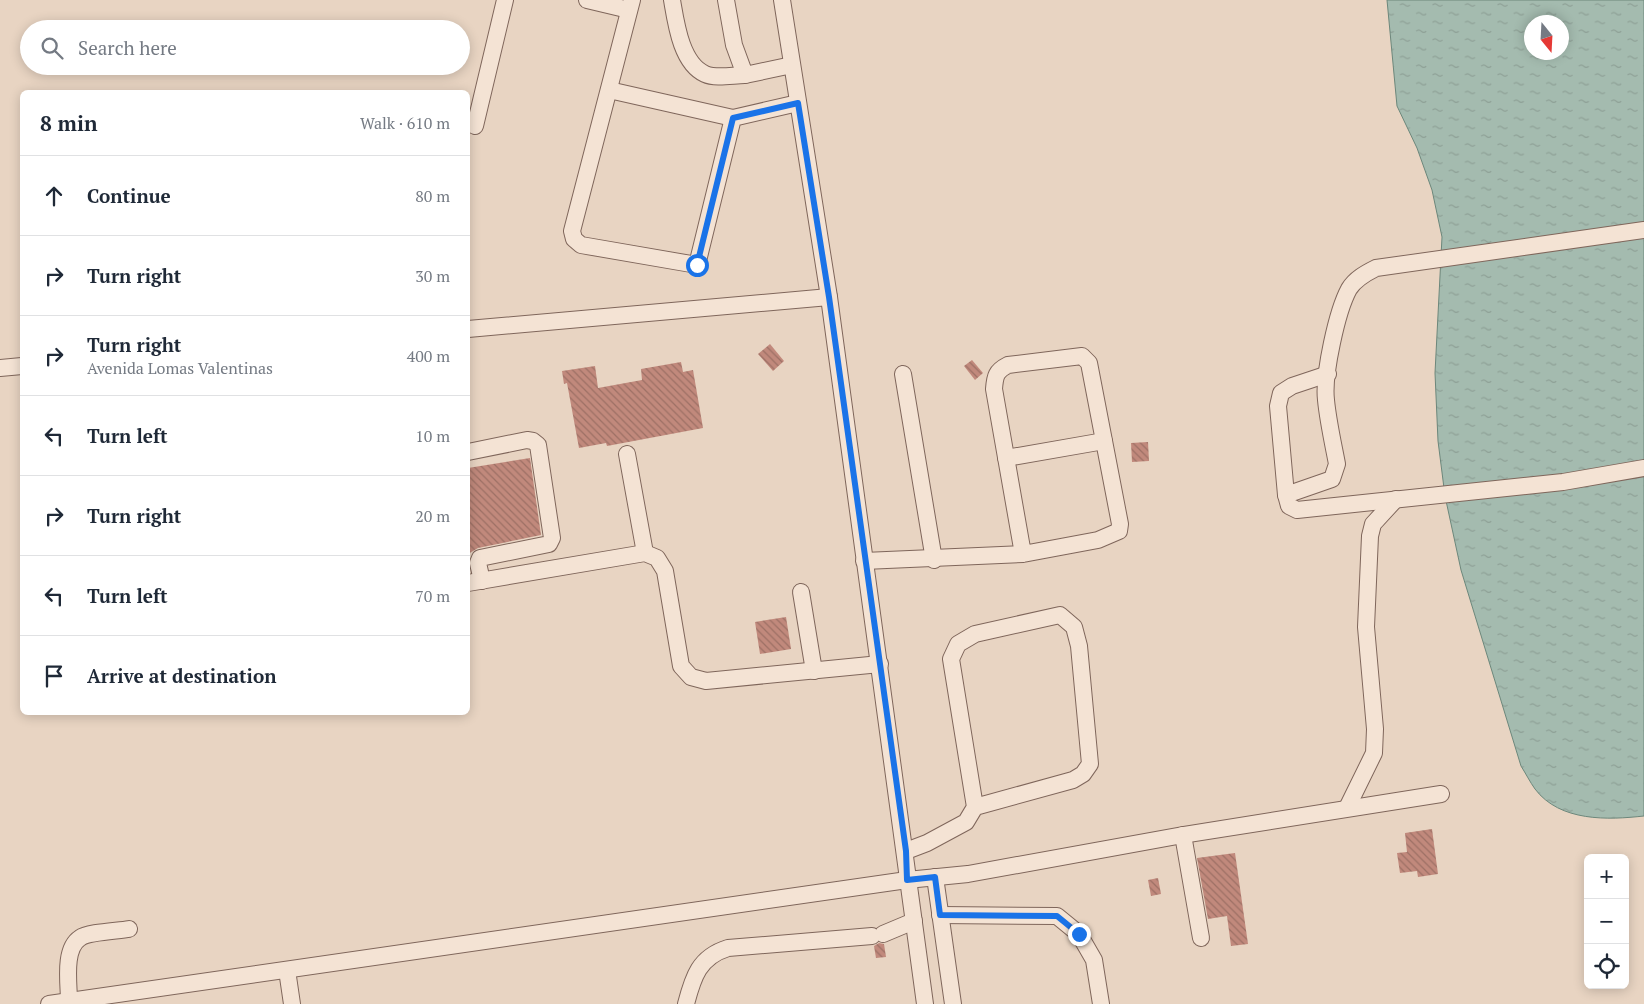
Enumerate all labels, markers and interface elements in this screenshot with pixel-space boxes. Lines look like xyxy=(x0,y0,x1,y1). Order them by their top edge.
north arrow xyxy=(1524,15,1569,60)
search box xyxy=(20,20,470,75)
icon: search xyxy=(38,34,66,62)
text: Search here xyxy=(78,35,177,60)
text: 8 min xyxy=(40,109,97,137)
text: Walk · 610 m xyxy=(360,112,450,134)
icon: ahead xyxy=(40,182,68,210)
text: Continue xyxy=(87,183,171,208)
text: 80 m xyxy=(415,185,450,207)
route start xyxy=(686,254,709,277)
icon: right xyxy=(40,262,68,290)
text: Turn right xyxy=(87,263,181,288)
text: 30 m xyxy=(415,265,450,287)
text: Turn right xyxy=(87,332,181,357)
icon: right xyxy=(40,342,68,370)
text: 400 m xyxy=(407,345,450,367)
text: Avenida Lomas Valentinas xyxy=(87,357,273,379)
icon: left xyxy=(40,422,68,450)
text: Turn left xyxy=(87,423,168,448)
text: 10 m xyxy=(415,425,450,447)
icon: right xyxy=(40,502,68,530)
text: Turn right xyxy=(87,503,181,528)
text: 20 m xyxy=(415,505,450,527)
icon: left xyxy=(40,582,68,610)
text: Turn left xyxy=(87,583,168,608)
text: 70 m xyxy=(415,585,450,607)
icon: arrive xyxy=(40,662,68,690)
text: Arrive at destination xyxy=(87,663,276,688)
map controls xyxy=(1584,854,1629,989)
button: + xyxy=(1584,854,1629,899)
button: − xyxy=(1584,899,1629,944)
route end xyxy=(1068,923,1091,946)
button: locate xyxy=(1584,944,1629,989)

